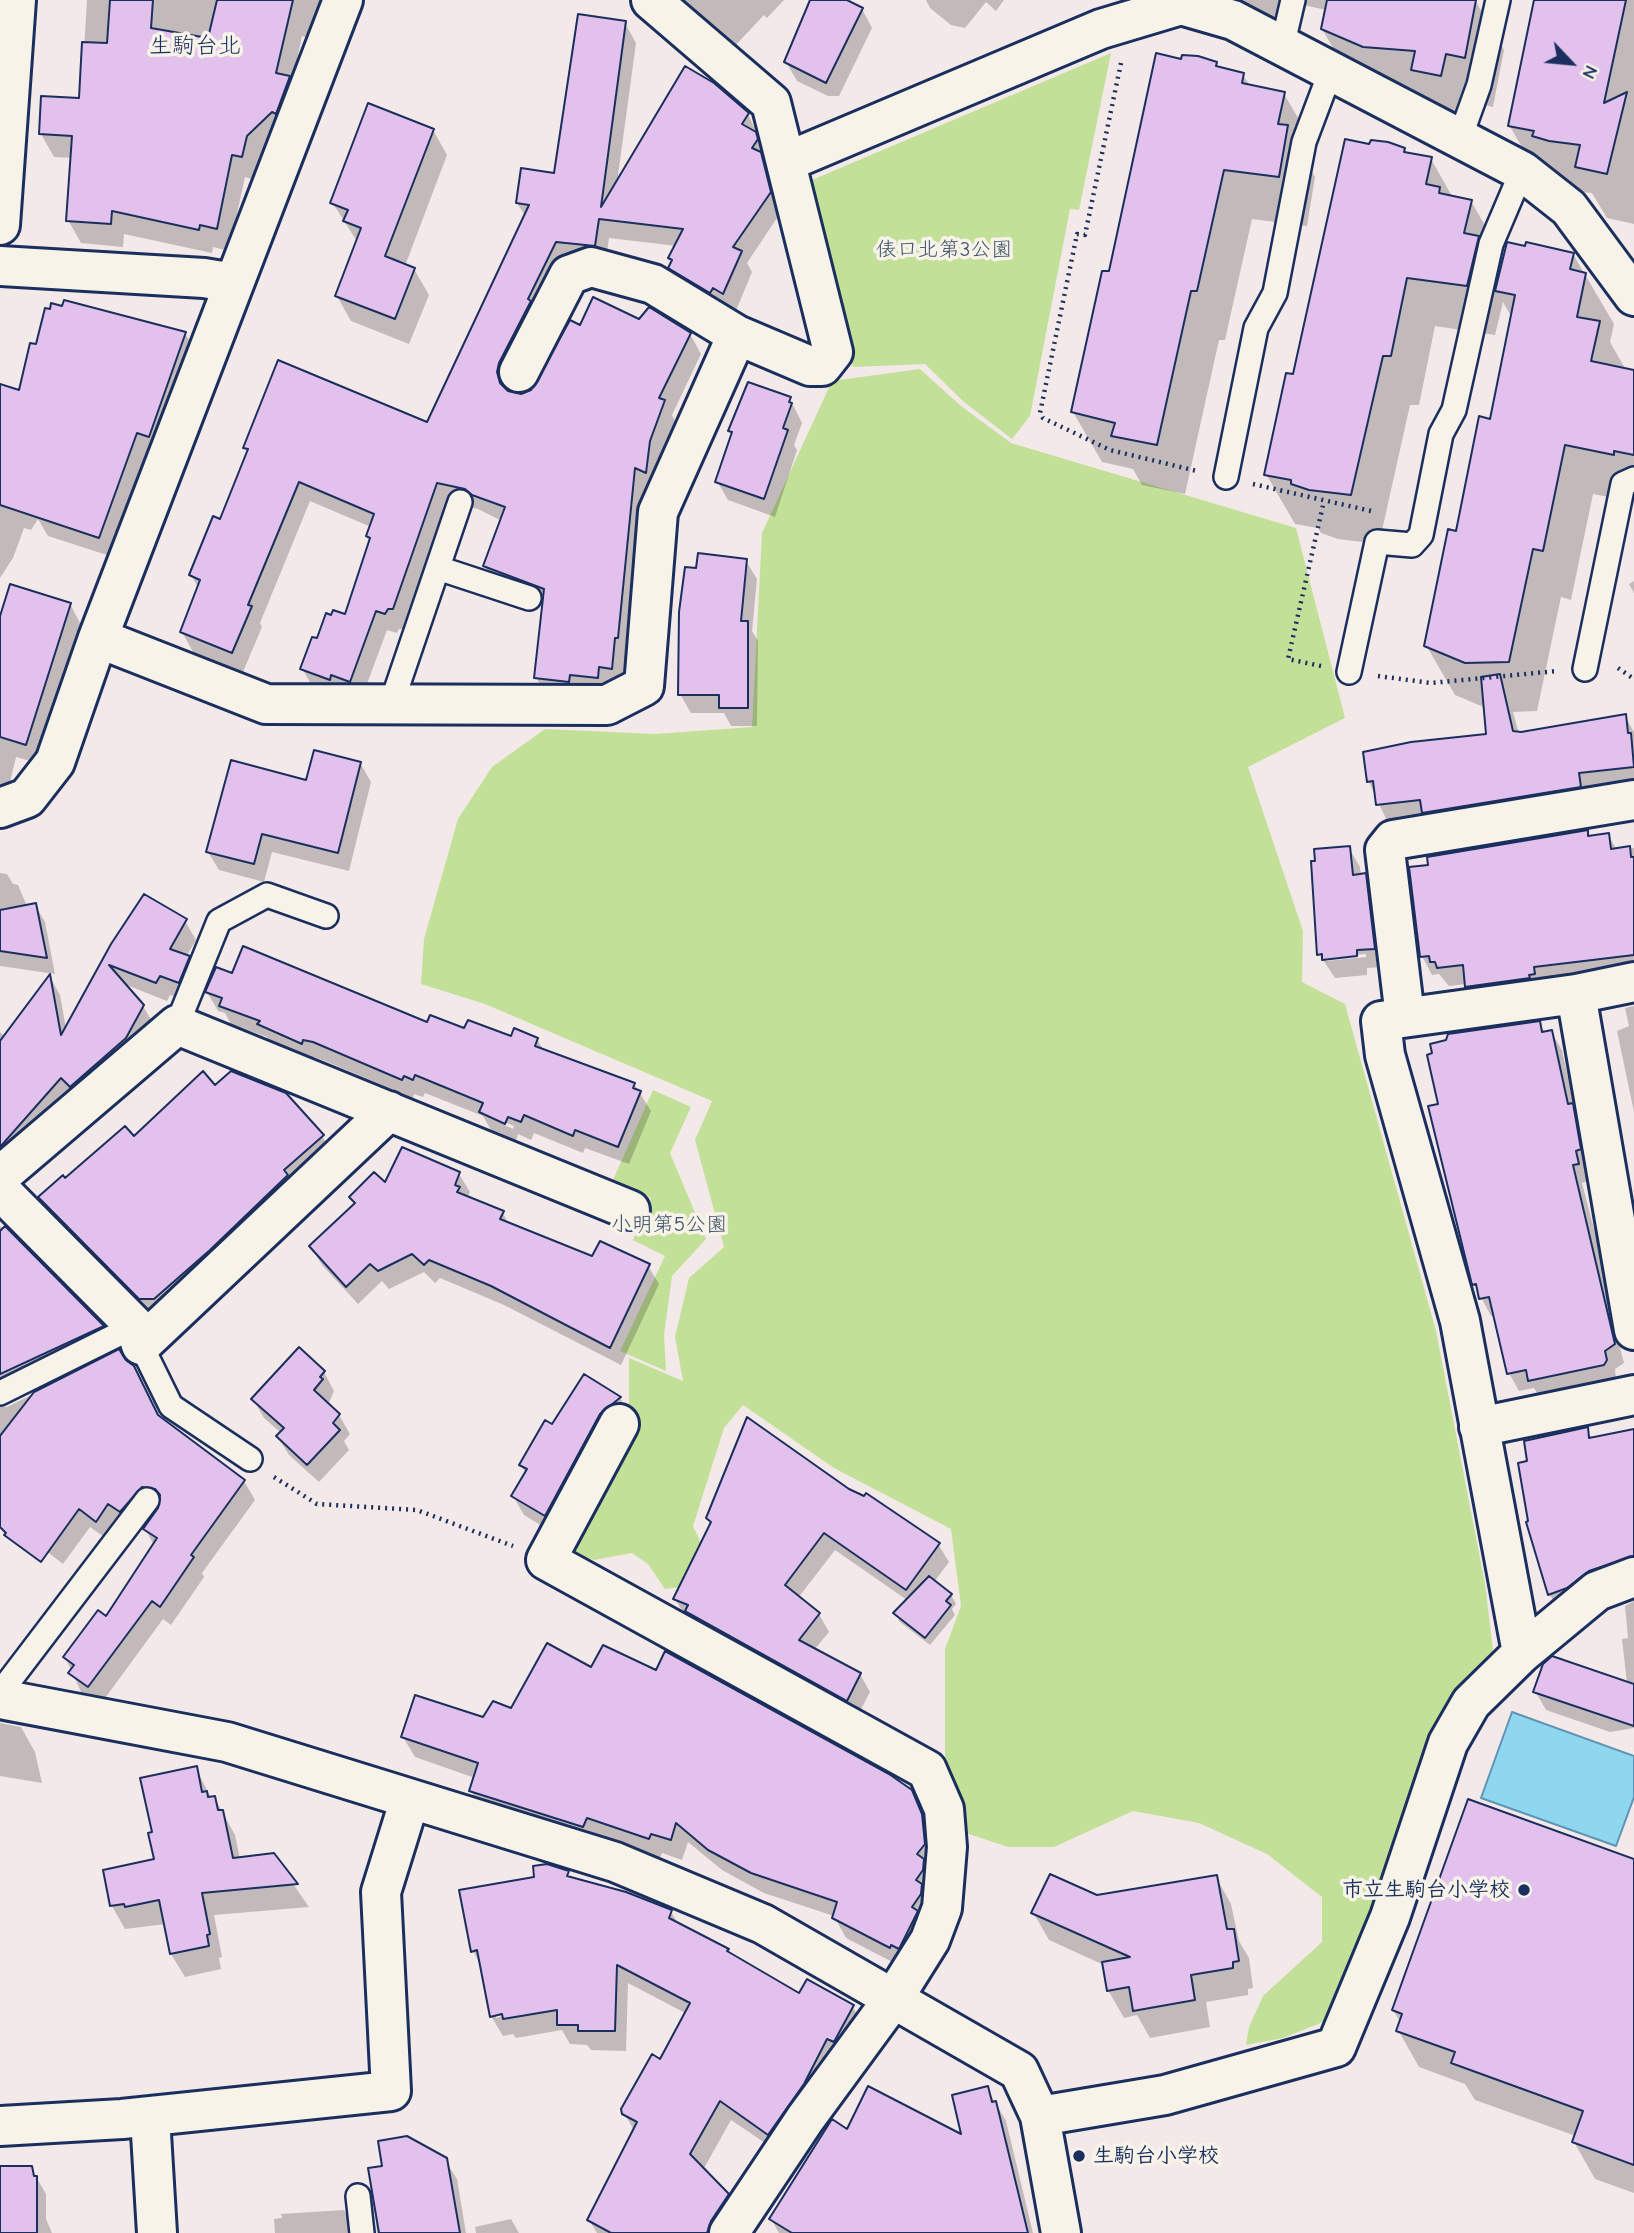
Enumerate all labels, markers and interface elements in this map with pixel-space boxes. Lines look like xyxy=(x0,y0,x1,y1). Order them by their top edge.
north arrow xyxy=(1536,28,1606,98)
district label: 生駒台北 xyxy=(149,32,241,60)
text: N xyxy=(1577,62,1602,83)
park label: 俵口北第3公園 xyxy=(876,237,1012,263)
park label: 小明第5公園 xyxy=(611,1212,727,1238)
place label: 市立生駒台小学校 xyxy=(1342,1877,1510,1903)
marker: 市立生駒台小学校 xyxy=(1516,1882,1532,1898)
place label: 生駒台小学校 xyxy=(1093,2143,1219,2169)
marker: 生駒台小学校 xyxy=(1071,2148,1087,2164)

